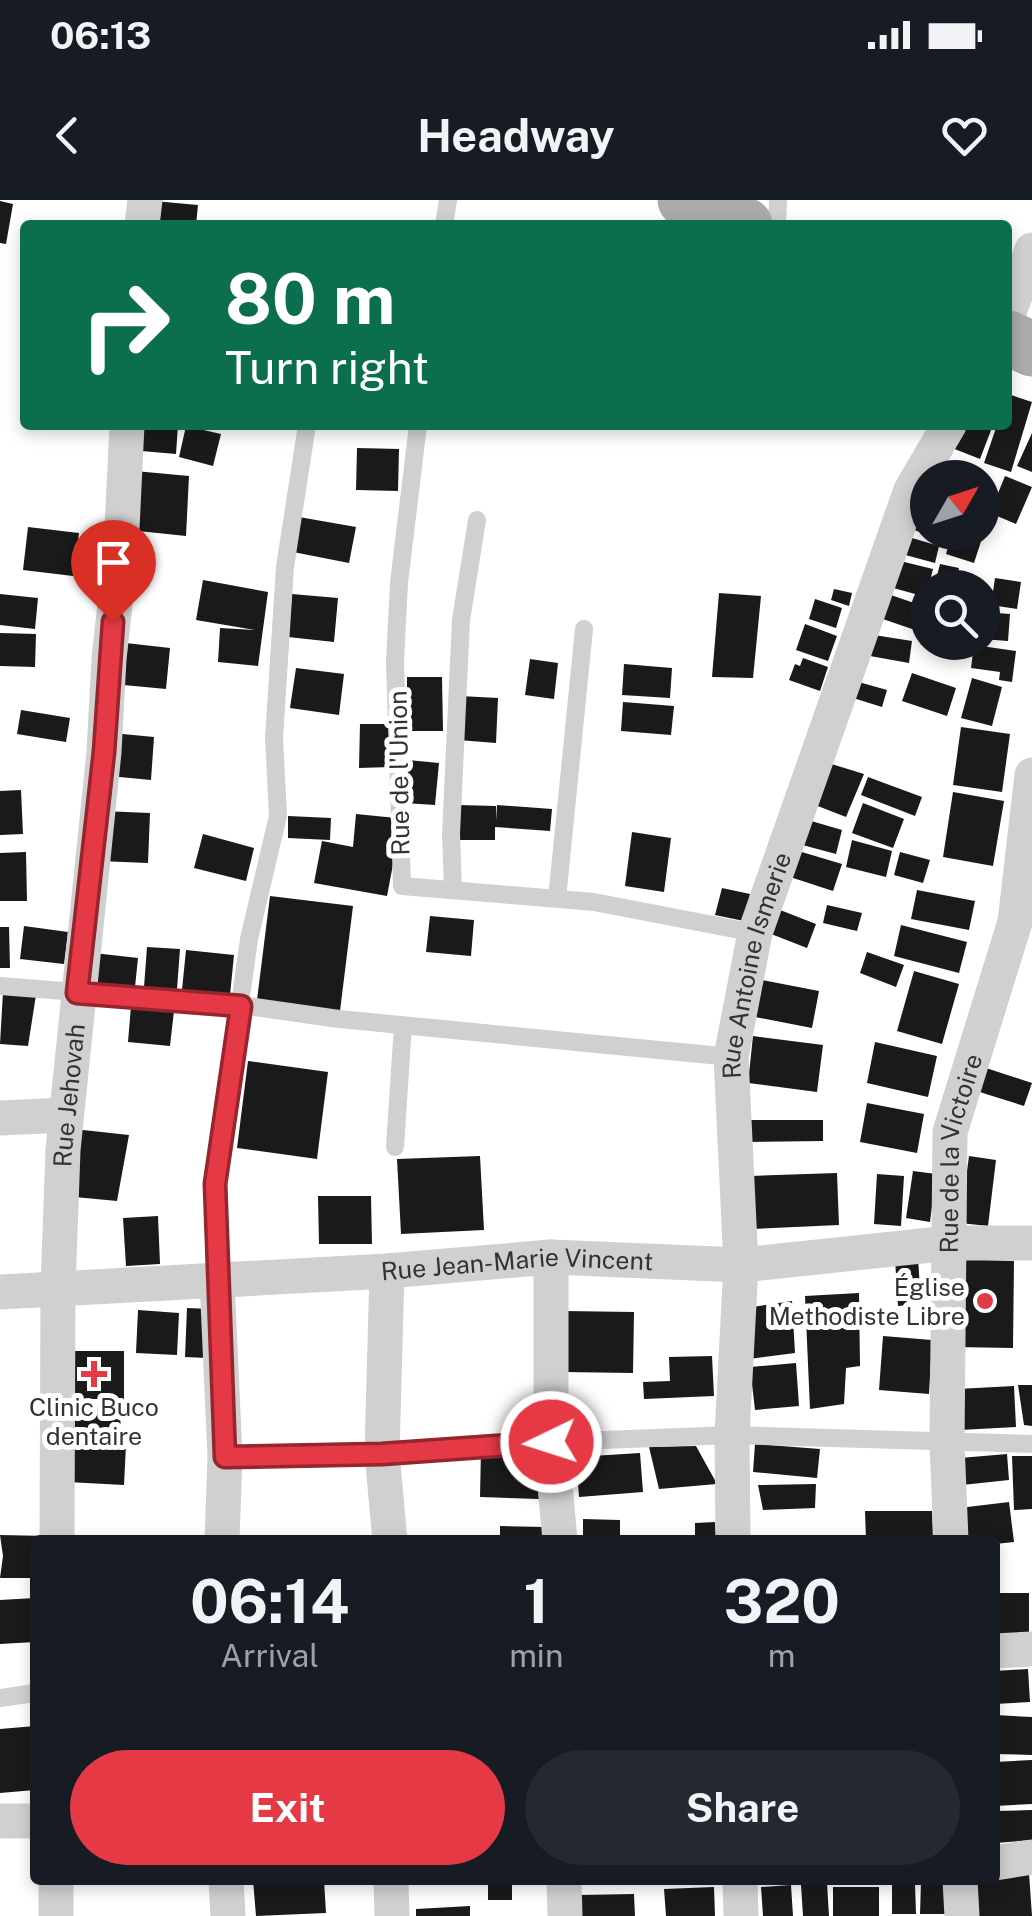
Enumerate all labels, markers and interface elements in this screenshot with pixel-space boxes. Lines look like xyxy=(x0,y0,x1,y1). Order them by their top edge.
text: 06:13 xyxy=(50,13,151,58)
icon: back xyxy=(40,108,95,163)
icon: heart xyxy=(937,108,992,163)
text: Headway xyxy=(417,109,615,162)
text: 80 m xyxy=(225,257,395,340)
icon: right xyxy=(60,260,190,390)
text: Turn right xyxy=(225,341,429,394)
north arrow xyxy=(910,460,1000,550)
map controls xyxy=(910,460,1000,660)
pin xyxy=(71,520,156,623)
icon: arrive xyxy=(86,535,141,590)
button: search xyxy=(910,570,1000,660)
street label: Rue de l'Union xyxy=(383,690,415,856)
street label: Rue Antoine Ismerie xyxy=(715,848,797,1080)
street label: Rue Jehovah xyxy=(47,1022,91,1168)
street label: Rue de la Victoire xyxy=(934,1050,988,1253)
street label: Rue Jean-Marie Vincent xyxy=(380,1242,654,1286)
place label: Église Methodiste Libre xyxy=(769,1272,965,1331)
marker: Église Methodiste Libre xyxy=(974,1290,996,1312)
marker: Clinic Buco dentaire xyxy=(81,1361,107,1387)
position arrow xyxy=(499,1390,603,1494)
place label: Clinic Buco dentaire xyxy=(29,1392,159,1451)
text: 06:14 xyxy=(190,1566,349,1637)
text: 1 xyxy=(523,1566,549,1637)
text: 320 xyxy=(723,1566,840,1637)
text: Arrival xyxy=(220,1637,319,1674)
text: min xyxy=(509,1637,563,1674)
text: m xyxy=(768,1637,796,1674)
button: Exit xyxy=(70,1750,505,1865)
button: Share xyxy=(525,1750,960,1865)

